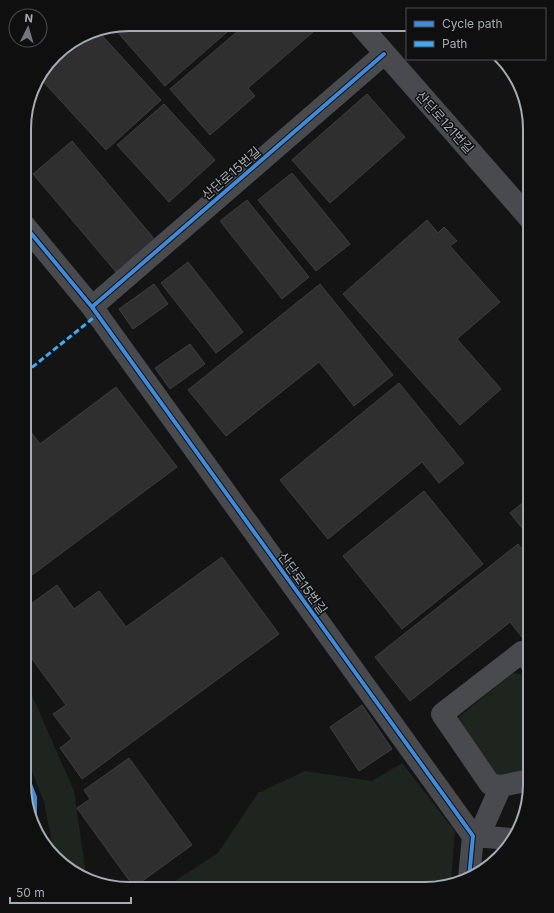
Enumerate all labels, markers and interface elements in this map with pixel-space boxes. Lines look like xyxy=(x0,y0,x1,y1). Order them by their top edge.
north arrow xyxy=(8,8,48,48)
legend xyxy=(406,8,546,60)
text: N xyxy=(24,11,34,25)
text: Cycle path xyxy=(442,16,503,31)
text: Path xyxy=(442,36,467,51)
street label: 산단로121번길 xyxy=(413,88,477,156)
street label: 산단로15번길 xyxy=(198,143,264,203)
street label: 산단로15번길 xyxy=(275,549,331,617)
scale bar xyxy=(10,879,131,905)
text: 50 m xyxy=(16,885,45,900)

